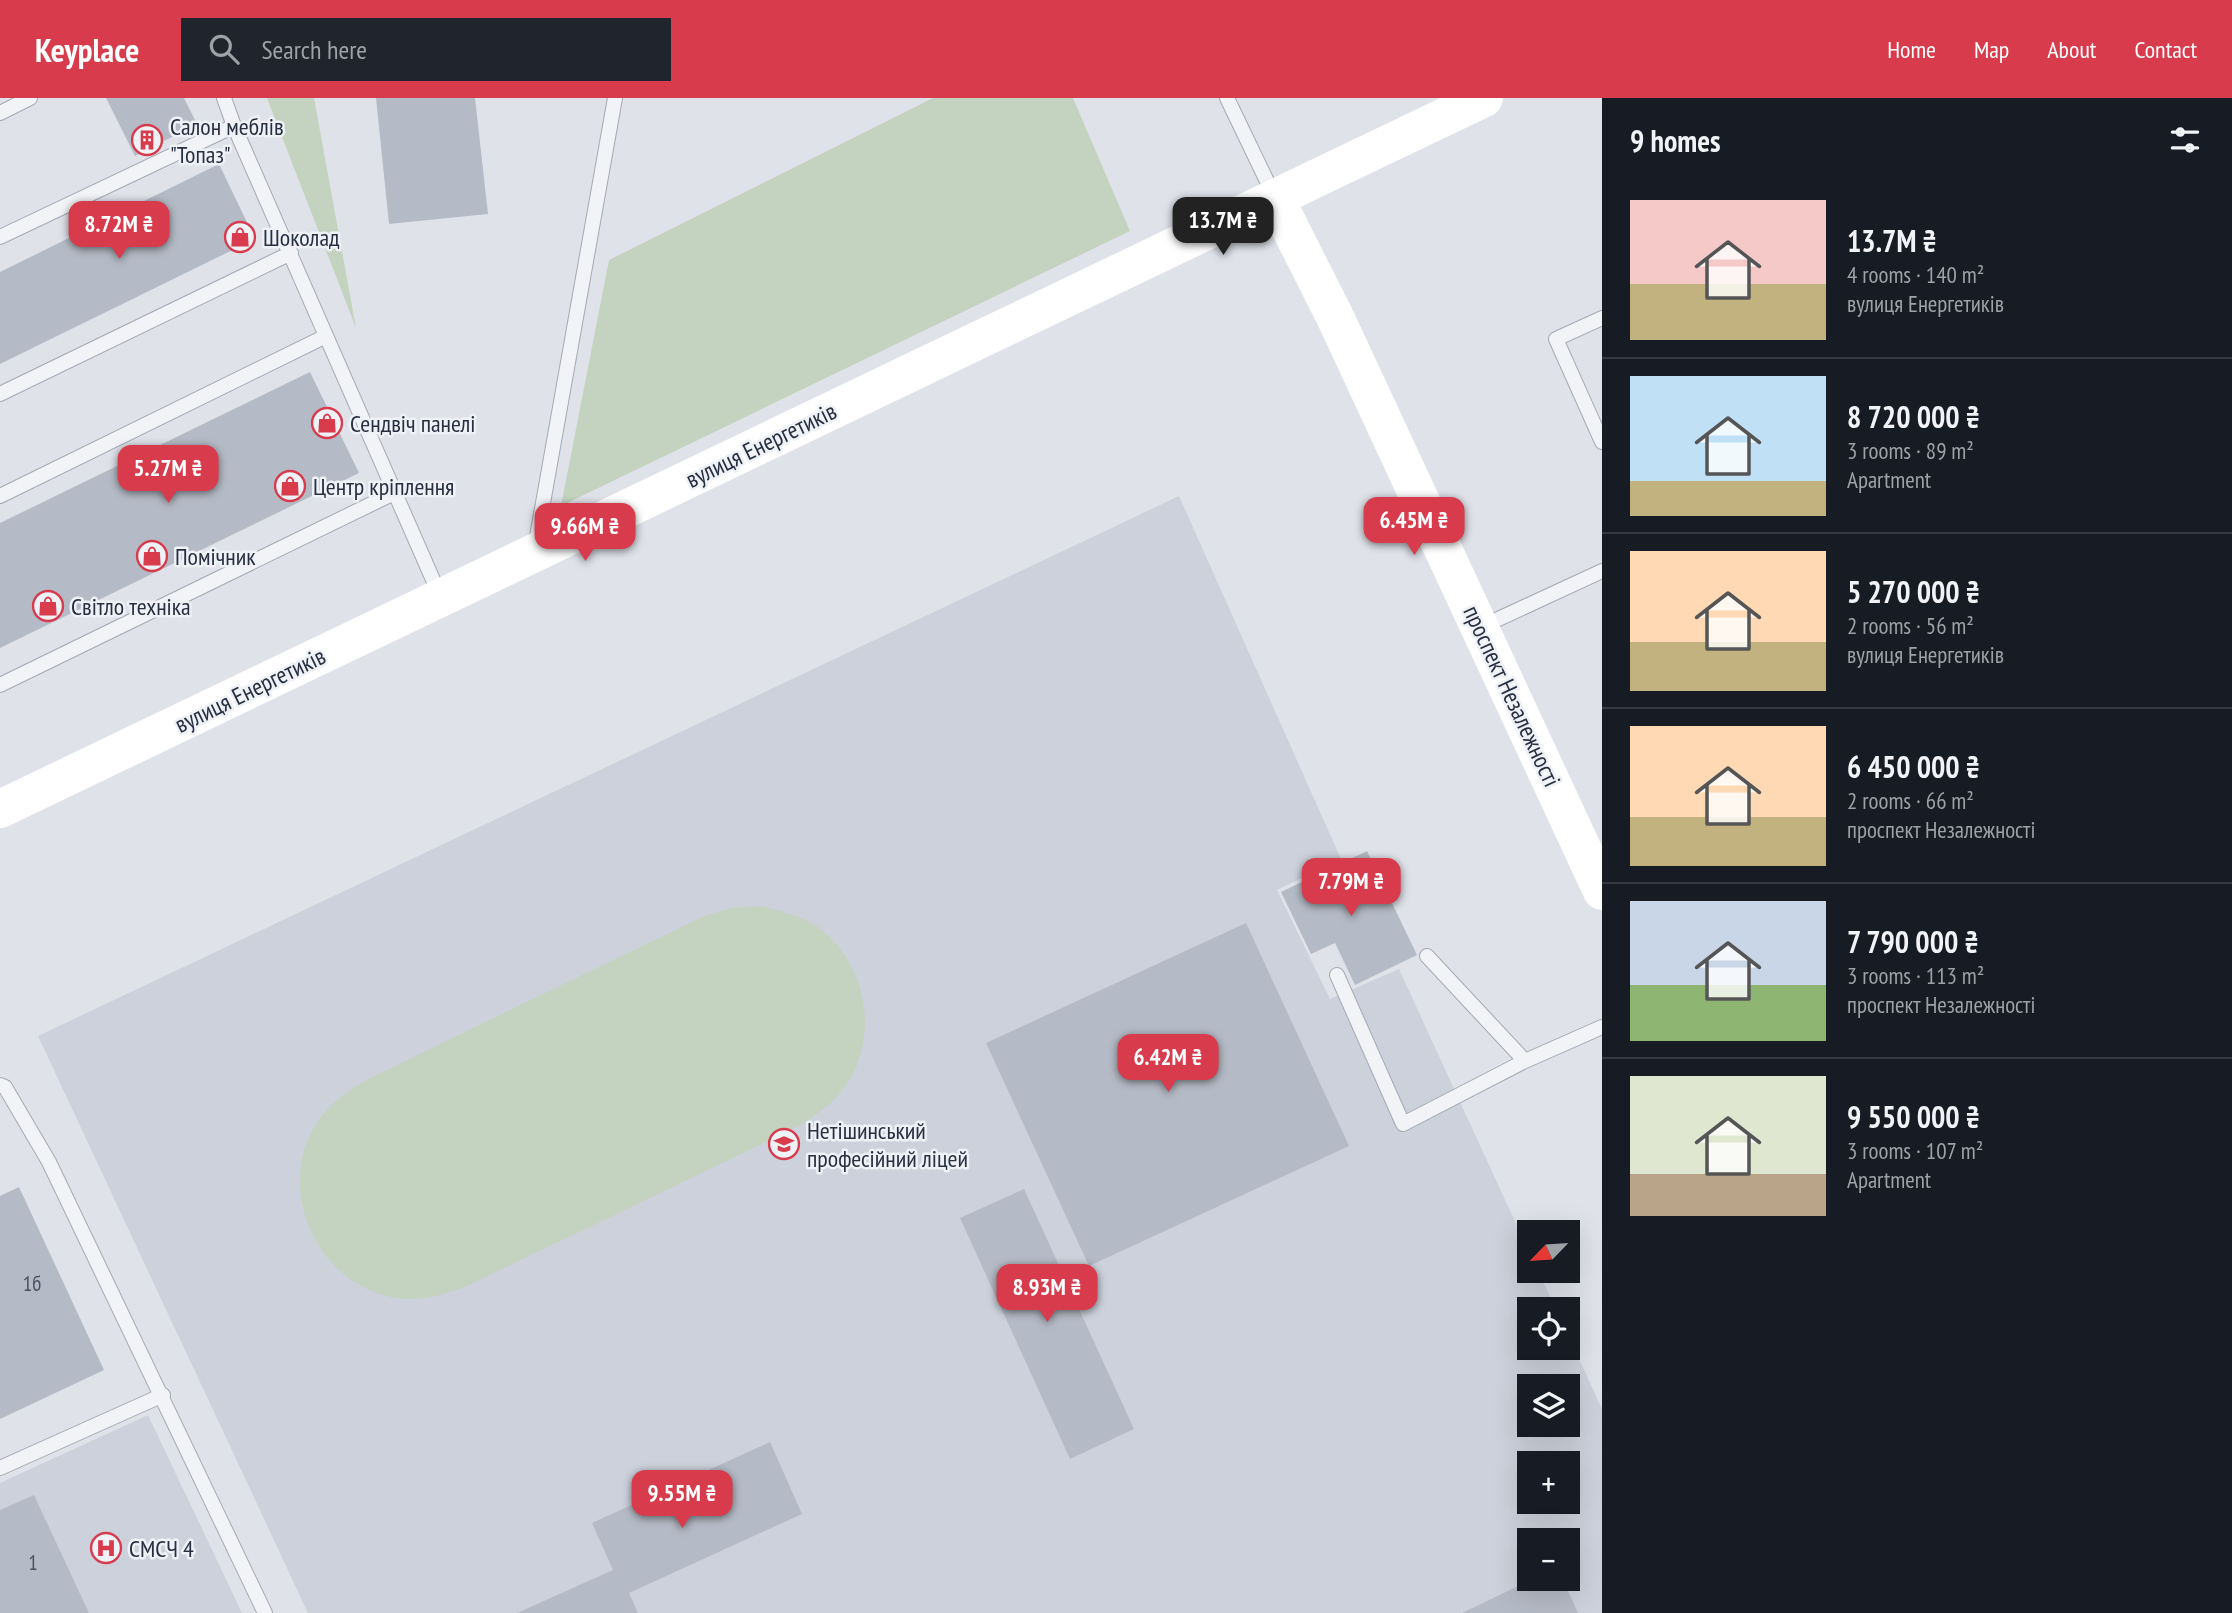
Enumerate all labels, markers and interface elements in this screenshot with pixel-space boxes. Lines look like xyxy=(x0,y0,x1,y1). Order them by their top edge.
search box xyxy=(181,18,671,81)
text: Keyplace xyxy=(35,28,139,71)
icon: search xyxy=(205,30,243,68)
text: Search here xyxy=(261,33,367,66)
text: Home xyxy=(1887,34,1936,65)
text: Map xyxy=(1974,34,2009,65)
text: About xyxy=(2047,34,2096,65)
text: Contact xyxy=(2134,34,2197,65)
place label: Салон меблів "Топаз" xyxy=(170,111,284,170)
text: 9 homes xyxy=(1630,121,1721,160)
icon: filters xyxy=(2166,121,2204,159)
building icon: Салон меблів "Топаз" xyxy=(130,123,164,157)
pin: 13.7M ₴ xyxy=(1158,198,1288,257)
pin: 8.72M ₴ xyxy=(54,202,184,261)
text: 13.7M ₴ xyxy=(1189,205,1257,234)
text: 8.72M ₴ xyxy=(85,209,153,238)
shop icon: Шоколад xyxy=(223,220,257,254)
text: 13.7M ₴ xyxy=(1847,221,1937,260)
place label: Шоколад xyxy=(263,222,340,253)
icon: home xyxy=(1686,228,1770,312)
text: 4 rooms · 140 m² xyxy=(1847,260,1984,289)
text: вулиця Енергетиків xyxy=(1847,289,2004,318)
street label: вулиця Енергетиків xyxy=(681,395,841,495)
text: 8 720 000 ₴ xyxy=(1847,397,1980,436)
icon: home xyxy=(1686,404,1770,488)
shop icon: Сендвіч панелі xyxy=(310,406,344,440)
place label: Сендвіч панелі xyxy=(350,408,476,439)
text: 3 rooms · 89 m² xyxy=(1847,436,1974,465)
pin: 5.27M ₴ xyxy=(103,446,233,505)
text: 5.27M ₴ xyxy=(134,453,202,482)
text: Apartment xyxy=(1847,465,1931,494)
shop icon: Центр кріплення xyxy=(273,469,307,503)
place label: Центр кріплення xyxy=(313,471,454,502)
pin: 6.45M ₴ xyxy=(1349,498,1479,557)
pin: 9.66M ₴ xyxy=(520,504,650,563)
text: 6.45M ₴ xyxy=(1380,505,1448,534)
text: 9.66M ₴ xyxy=(551,511,619,540)
shop icon: Помічник xyxy=(135,539,169,573)
place label: Помічник xyxy=(175,541,256,572)
text: 5 270 000 ₴ xyxy=(1847,572,1980,611)
icon: home xyxy=(1686,579,1770,663)
shop icon: Світло техніка xyxy=(31,589,65,623)
place label: Світло техніка xyxy=(71,591,191,622)
street label: проспект Незалежності xyxy=(1456,600,1568,792)
text: 2 rooms · 56 m² xyxy=(1847,611,1974,640)
street label: вулиця Енергетиків xyxy=(170,640,330,740)
text: вулиця Енергетиків xyxy=(1847,640,2004,669)
text: 6 450 000 ₴ xyxy=(1847,747,1980,786)
icon: home xyxy=(1686,754,1770,838)
text: 2 rooms · 66 m² xyxy=(1847,786,1974,815)
text: проспект Незалежності xyxy=(1847,815,2035,844)
pin: 7.79M ₴ xyxy=(1286,858,1416,918)
text: 7.79M ₴ xyxy=(1318,866,1384,895)
text: 7 790 000 ₴ xyxy=(1847,922,1979,961)
icon: home xyxy=(1686,929,1770,1013)
text: 3 rooms · 113 m² xyxy=(1847,961,1984,990)
text: проспект Незалежності xyxy=(1847,990,2035,1019)
pin: 6.42M ₴ xyxy=(1103,1034,1233,1094)
text: 6.42M ₴ xyxy=(1134,1042,1202,1071)
text: 9 550 000 ₴ xyxy=(1847,1097,1980,1136)
icon: home xyxy=(1686,1104,1770,1188)
place label: Нетішинський професійний ліцей xyxy=(807,1115,968,1174)
school or university icon: Нетішинський професійний ліцей xyxy=(767,1127,801,1161)
text: 3 rooms · 107 m² xyxy=(1847,1136,1983,1165)
text: Apartment xyxy=(1847,1165,1931,1194)
north arrow xyxy=(1517,1220,1580,1283)
map controls xyxy=(1517,1220,1580,1591)
pin: 8.93M ₴ xyxy=(982,1264,1112,1324)
house number: 1б xyxy=(23,1270,41,1297)
text: 8.93M ₴ xyxy=(1013,1272,1081,1301)
button: locate xyxy=(1517,1297,1580,1360)
button: layers xyxy=(1517,1374,1580,1437)
button: + xyxy=(1517,1451,1580,1514)
pin: 9.55M ₴ xyxy=(617,1470,747,1530)
text: 9.55M ₴ xyxy=(648,1478,716,1507)
button: − xyxy=(1517,1528,1580,1591)
hospital icon: СМСЧ 4 xyxy=(89,1531,123,1565)
place label: СМСЧ 4 xyxy=(129,1533,194,1564)
house number: 1 xyxy=(28,1549,38,1576)

